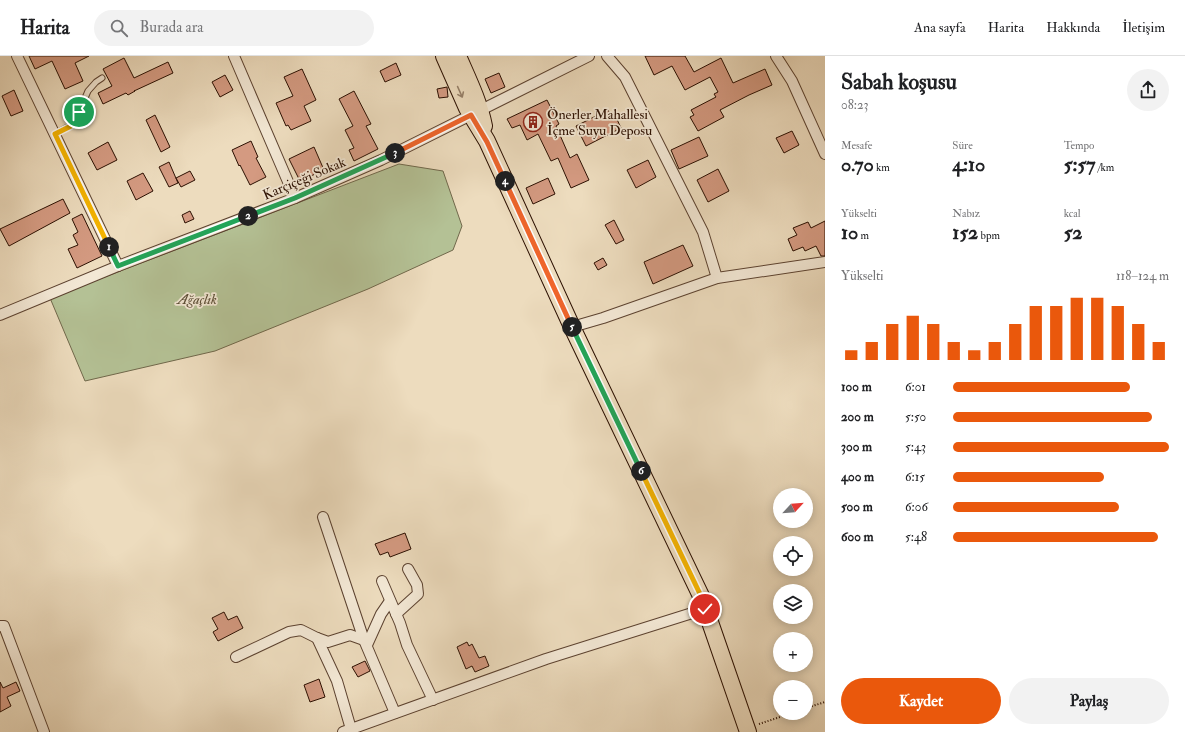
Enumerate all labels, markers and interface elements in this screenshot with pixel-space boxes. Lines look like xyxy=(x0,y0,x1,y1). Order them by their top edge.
search box xyxy=(94,10,374,46)
text: Harita xyxy=(20,16,70,40)
icon: search xyxy=(108,17,130,39)
text: Burada ara xyxy=(140,18,203,37)
text: Ana sayfa xyxy=(914,19,966,36)
text: Harita xyxy=(988,19,1024,36)
text: Hakkında xyxy=(1046,19,1100,36)
text: İletişim xyxy=(1122,19,1165,36)
text: Sabah koşusu xyxy=(841,68,957,96)
button: share xyxy=(1127,69,1169,111)
one-way arrow xyxy=(457,85,464,97)
pin xyxy=(62,95,96,129)
text: 08:23 xyxy=(841,97,869,113)
icon: arrive xyxy=(68,101,90,123)
place label: Önerler Mahallesi İçme Suyu Deposu xyxy=(547,106,652,140)
building icon: Önerler Mahallesi İçme Suyu Deposu xyxy=(522,111,544,133)
text: Mesafe xyxy=(841,139,872,152)
text: Süre xyxy=(952,139,973,152)
text: Tempo xyxy=(1064,139,1094,152)
pin: 3 xyxy=(385,143,405,163)
text: 3 xyxy=(393,146,397,159)
text: 0.70 xyxy=(841,152,874,177)
text: 4:10 xyxy=(952,152,985,177)
text: 5:57 xyxy=(1064,152,1095,177)
street label: Karçiçeği Sokak xyxy=(260,153,349,204)
text: km xyxy=(874,161,890,174)
text: /km xyxy=(1095,161,1114,174)
pin: 4 xyxy=(495,171,515,191)
text: 4 xyxy=(502,174,508,187)
pin: 2 xyxy=(238,206,258,226)
text: Yükselti xyxy=(841,207,877,220)
text: Nabız xyxy=(952,207,980,220)
text: kcal xyxy=(1064,207,1081,220)
text: 2 xyxy=(245,209,251,222)
text: 10 xyxy=(841,220,858,245)
text: 152 xyxy=(952,220,978,245)
text: 52 xyxy=(1064,220,1083,245)
text: m xyxy=(858,229,869,242)
text: bpm xyxy=(978,229,1000,242)
pin: 1 xyxy=(99,237,119,257)
text: 1 xyxy=(107,240,111,253)
text: Yükselti xyxy=(841,268,884,284)
text: 118–124 m xyxy=(1116,268,1169,284)
park label: Ağaçlık xyxy=(175,291,217,308)
pin: 5 xyxy=(562,317,582,337)
text: 5 xyxy=(570,320,574,333)
text: 100 m xyxy=(841,379,872,395)
text: 6:01 xyxy=(905,379,926,395)
text: 200 m xyxy=(841,409,874,425)
text: 5:50 xyxy=(905,409,926,425)
text: 300 m xyxy=(841,439,872,455)
text: 5:43 xyxy=(905,439,926,455)
pin: 6 xyxy=(631,461,651,481)
text: 6 xyxy=(638,464,644,477)
text: 400 m xyxy=(841,469,874,485)
text: 6:15 xyxy=(905,469,925,485)
north arrow xyxy=(773,488,813,528)
map controls xyxy=(773,488,813,720)
text: 500 m xyxy=(841,499,873,515)
text: 6:06 xyxy=(905,499,928,515)
text: 600 m xyxy=(841,529,874,545)
text: 5:48 xyxy=(905,529,927,545)
button: locate xyxy=(773,536,813,576)
button: layers xyxy=(773,584,813,624)
pin xyxy=(688,592,722,626)
icon: check xyxy=(694,598,716,620)
button: + xyxy=(773,632,813,672)
button: Kaydet xyxy=(841,678,1001,724)
button: Paylaş xyxy=(1009,678,1169,724)
button: − xyxy=(773,680,813,720)

